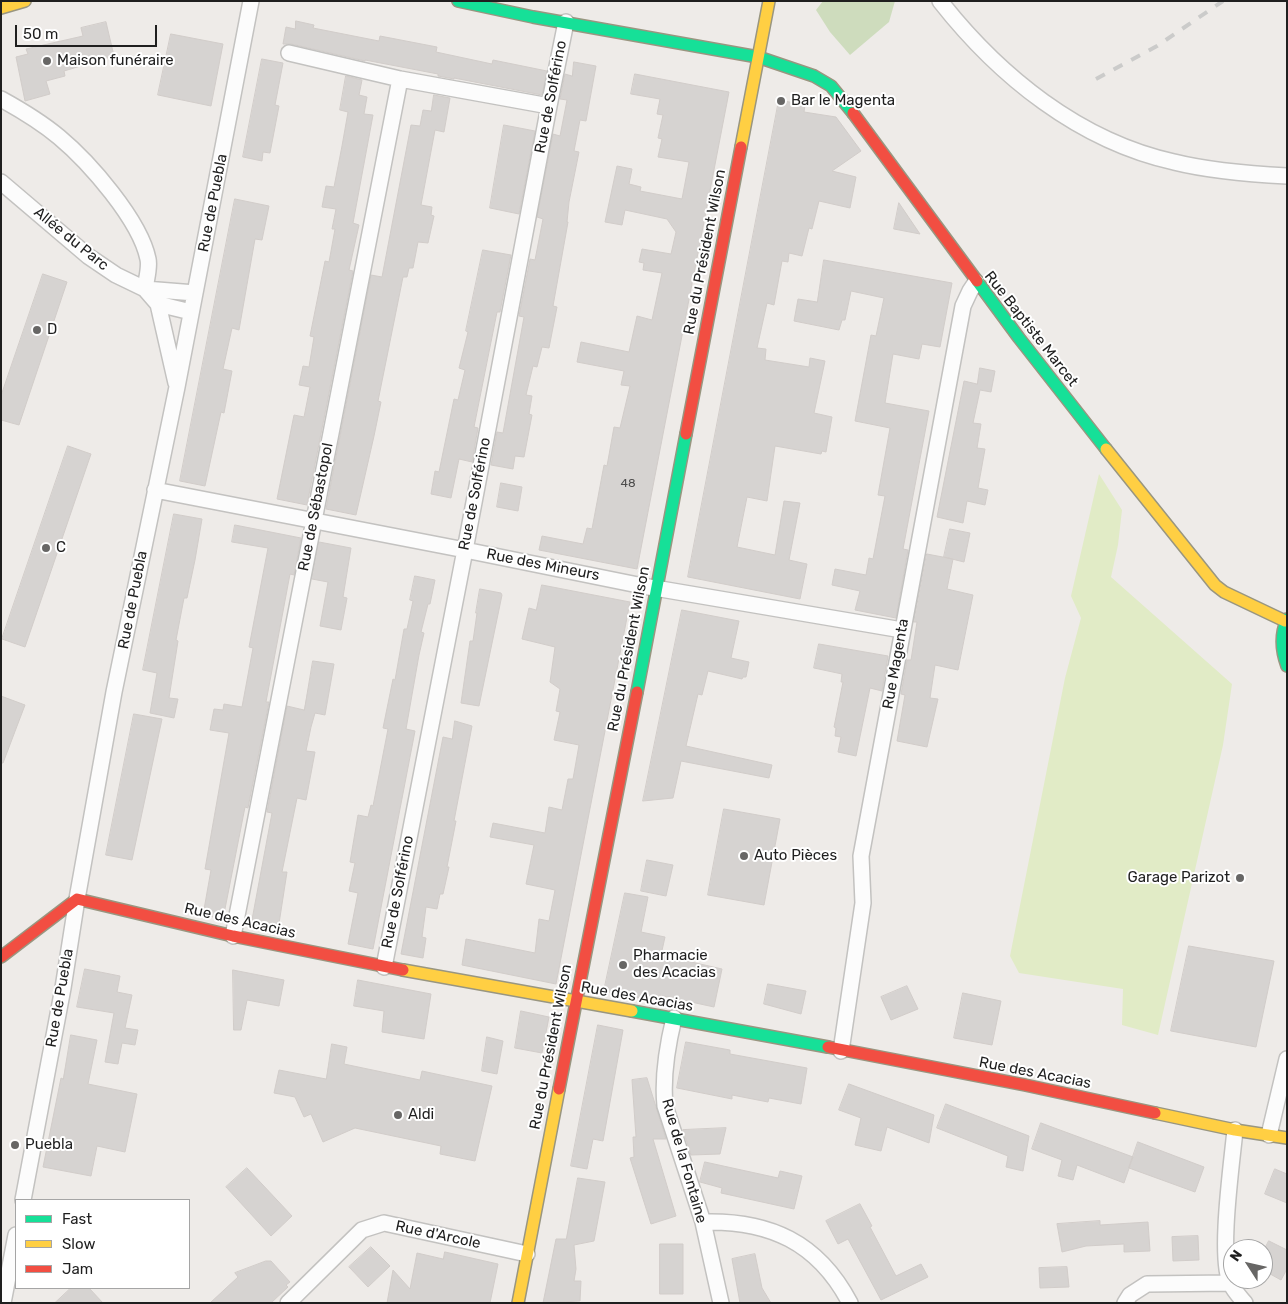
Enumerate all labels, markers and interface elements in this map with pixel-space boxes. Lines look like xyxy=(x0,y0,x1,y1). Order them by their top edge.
scale bar xyxy=(18,15,160,47)
text: 50 m xyxy=(23,25,58,43)
street label: Rue de Solférino xyxy=(531,39,571,155)
place label: Maison funéraire xyxy=(57,52,174,70)
marker: Maison funéraire xyxy=(41,55,53,67)
place label: Bar le Magenta xyxy=(791,92,895,110)
marker: Bar le Magenta xyxy=(775,95,787,107)
street label: Rue de Puebla xyxy=(195,152,231,254)
street label: Rue du Président Wilson xyxy=(680,168,730,336)
street label: Allée du Parc xyxy=(30,203,112,275)
street label: Rue Baptiste Marcet xyxy=(980,268,1082,390)
place label: D xyxy=(47,321,57,339)
marker: D xyxy=(31,324,43,336)
street label: Rue de Solférino xyxy=(455,436,495,552)
street label: Rue de Sébastopol xyxy=(295,441,337,573)
house number: 48 xyxy=(620,477,636,491)
place label: C xyxy=(56,539,66,557)
marker: C xyxy=(40,542,52,554)
street label: Rue des Mineurs xyxy=(485,545,601,585)
street label: Rue de Puebla xyxy=(115,549,151,651)
street label: Rue du Président Wilson xyxy=(604,565,654,733)
street label: Rue Magenta xyxy=(879,617,913,711)
street label: Rue de Solférino xyxy=(378,834,418,950)
place label: Auto Pièces xyxy=(754,847,837,865)
marker: Auto Pièces xyxy=(738,850,750,862)
place label: Garage Parizot xyxy=(1128,869,1230,887)
marker: Garage Parizot xyxy=(1234,872,1246,884)
street label: Rue des Acacias xyxy=(182,899,298,943)
street label: Rue de Puebla xyxy=(42,947,78,1049)
place label: Pharmacie des Acacias xyxy=(633,947,716,982)
marker: Pharmacie des Acacias xyxy=(617,959,629,971)
street label: Rue du Président Wilson xyxy=(526,963,576,1131)
street label: Rue des Acacias xyxy=(579,978,695,1016)
street label: Rue des Acacias xyxy=(977,1053,1093,1093)
street label: Rue de la Fontaine xyxy=(658,1097,710,1225)
place label: Aldi xyxy=(408,1106,434,1124)
marker: Aldi xyxy=(392,1109,404,1121)
place label: Puebla xyxy=(25,1136,73,1154)
marker: Puebla xyxy=(9,1139,21,1151)
legend xyxy=(15,1199,190,1289)
text: Fast xyxy=(62,1210,92,1228)
street label: Rue d'Arcole xyxy=(394,1217,482,1253)
text: Slow xyxy=(62,1235,95,1253)
north arrow xyxy=(1223,1239,1273,1289)
text: N xyxy=(1226,1247,1246,1265)
text: Jam xyxy=(62,1260,93,1278)

